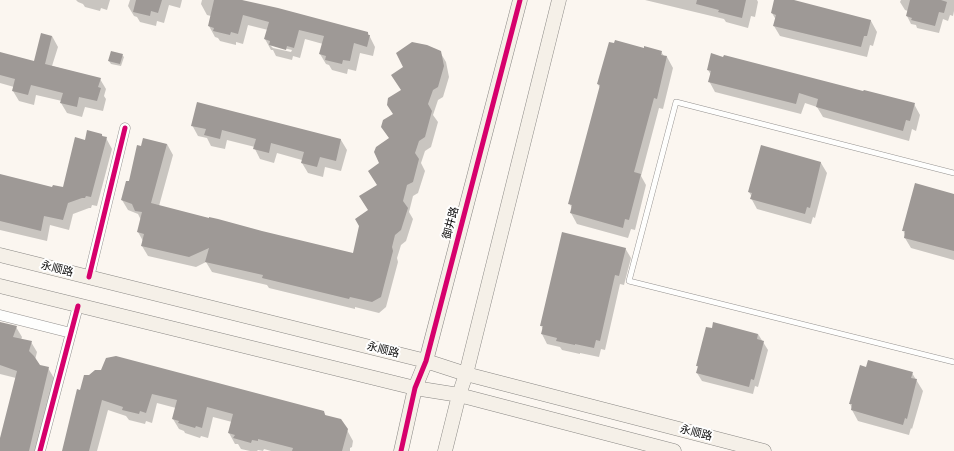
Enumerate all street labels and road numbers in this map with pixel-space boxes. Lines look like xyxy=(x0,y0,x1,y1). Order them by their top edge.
street label: 御井路 xyxy=(440,205,462,241)
street label: 永顺路 xyxy=(39,259,75,279)
street label: 永顺路 xyxy=(365,340,401,360)
street label: 永顺路 xyxy=(678,423,714,443)

